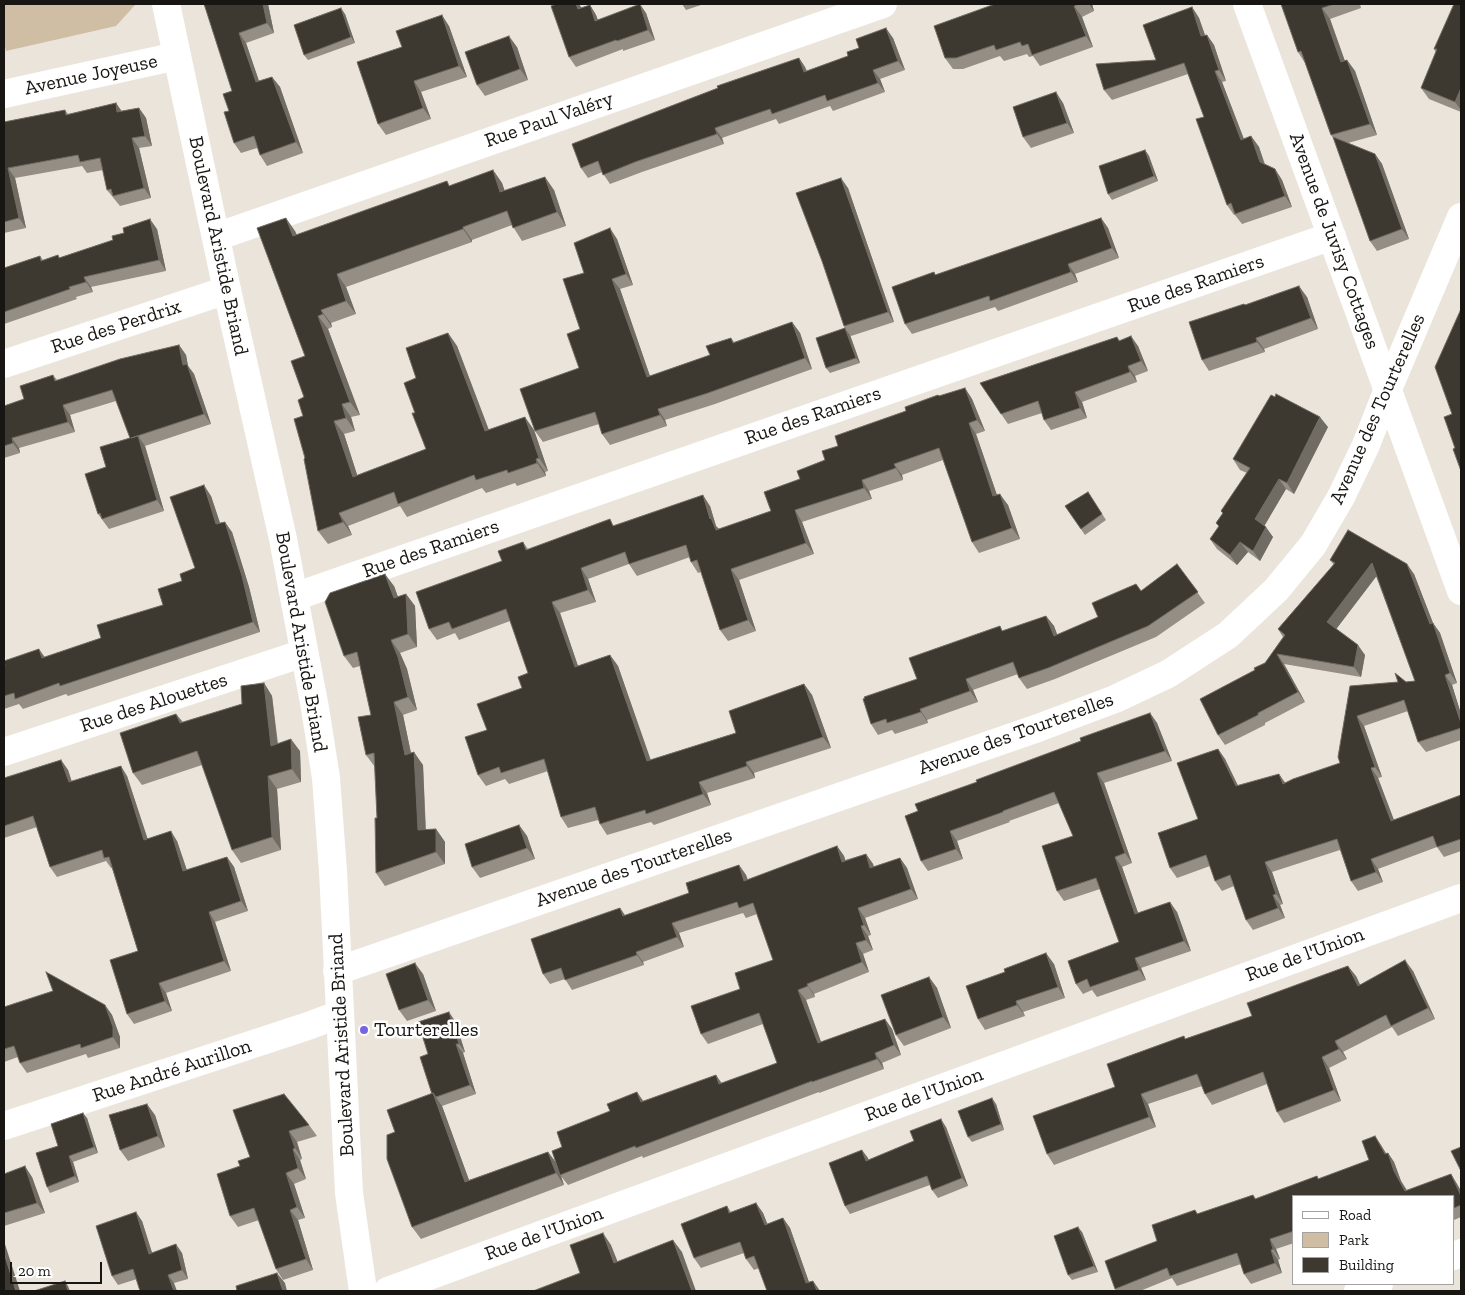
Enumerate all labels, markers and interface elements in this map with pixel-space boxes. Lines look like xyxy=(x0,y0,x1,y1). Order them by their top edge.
street label: Avenue Joyeuse xyxy=(22,49,160,101)
street label: Rue Paul Valéry xyxy=(482,87,616,153)
street label: Avenue de Juvisy Cottages xyxy=(1284,129,1384,353)
street label: Boulevard Aristide Briand xyxy=(183,134,253,358)
street label: Rue des Ramiers xyxy=(1125,249,1267,319)
street label: Rue des Perdrix xyxy=(48,295,184,359)
street label: Avenue des Tourterelles xyxy=(1325,310,1431,508)
street label: Rue des Ramiers xyxy=(742,381,884,451)
street label: Rue des Ramiers xyxy=(360,514,502,584)
street label: Boulevard Aristide Briand xyxy=(270,530,332,754)
street label: Rue des Alouettes xyxy=(77,668,231,738)
street label: Avenue des Tourterelles xyxy=(915,687,1117,781)
street label: Avenue des Tourterelles xyxy=(533,823,735,913)
street label: Rue de l'Union xyxy=(1243,923,1367,987)
street label: Boulevard Aristide Briand xyxy=(324,933,360,1157)
place label: Tourterelles xyxy=(374,1018,478,1042)
marker: Tourterelles xyxy=(358,1024,370,1036)
street label: Rue André Aurillon xyxy=(90,1034,254,1108)
street label: Rue de l'Union xyxy=(862,1063,986,1127)
legend xyxy=(1292,1195,1455,1285)
street label: Rue de l'Union xyxy=(482,1202,606,1266)
text: Road xyxy=(1339,1206,1371,1224)
text: Park xyxy=(1339,1231,1369,1249)
scale bar xyxy=(12,1252,105,1284)
text: Building xyxy=(1339,1256,1394,1274)
text: 20 m xyxy=(18,1262,51,1280)

